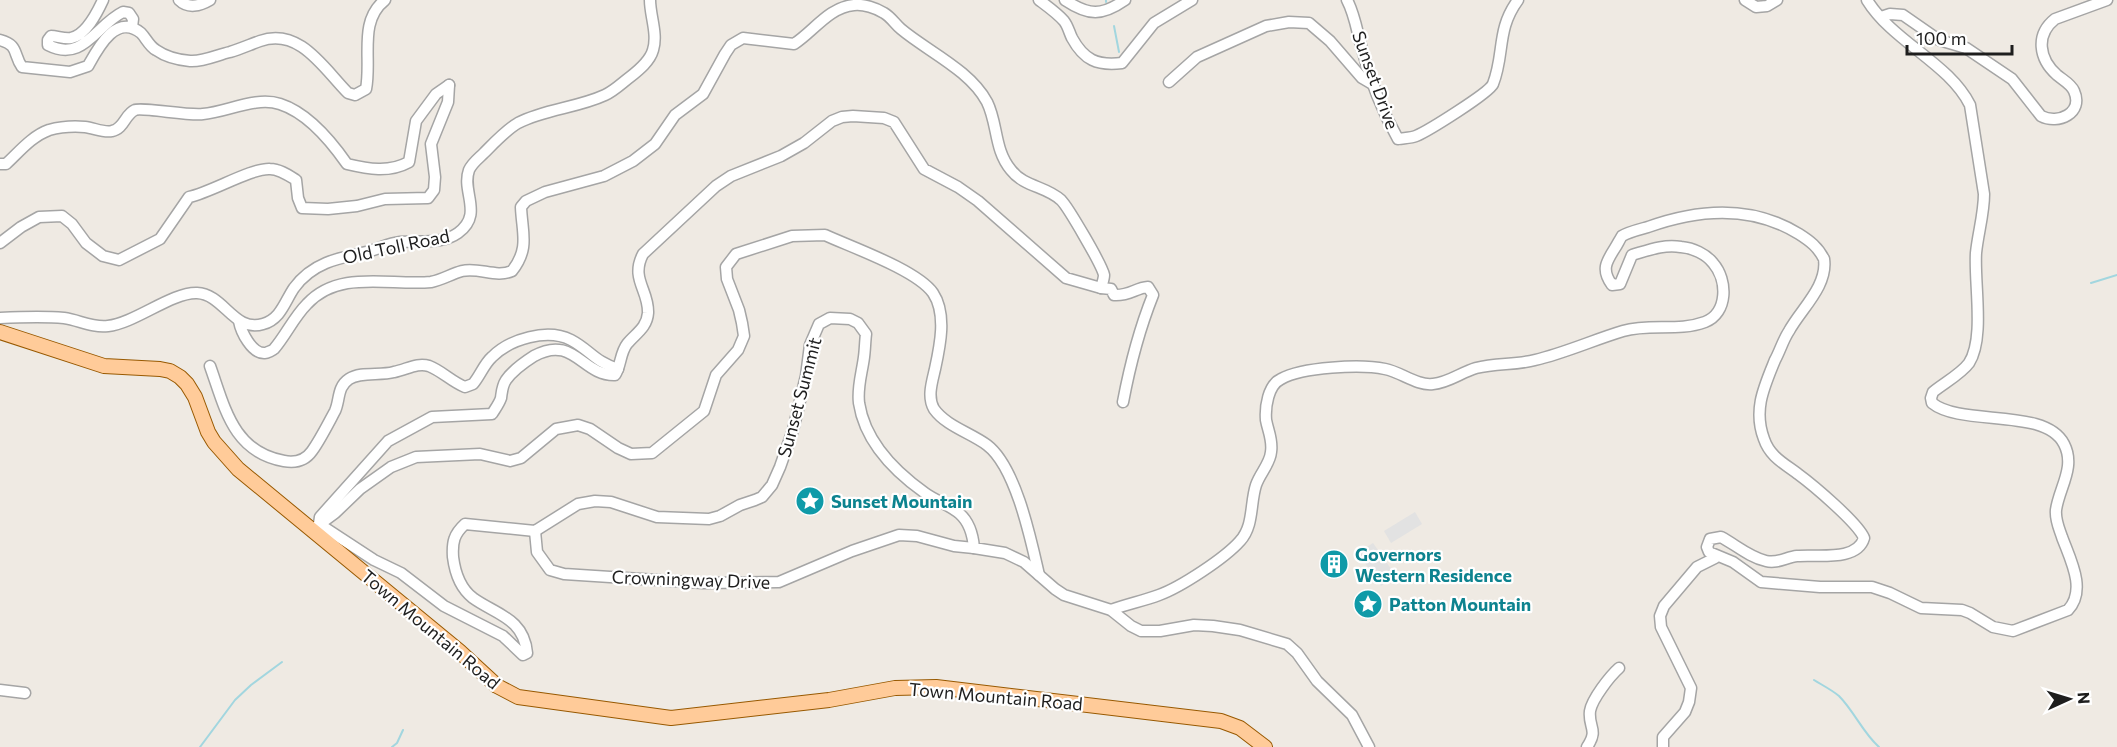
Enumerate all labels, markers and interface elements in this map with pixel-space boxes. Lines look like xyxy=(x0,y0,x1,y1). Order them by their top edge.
scale bar xyxy=(1907,18,2012,56)
text: 100 m xyxy=(1916,27,1966,49)
street label: Sunset Drive xyxy=(1348,28,1404,132)
street label: Old Toll Road xyxy=(341,224,451,268)
street label: Sunset Summit xyxy=(772,335,826,459)
place icon: Sunset Mountain xyxy=(794,485,826,517)
place label: Sunset Mountain xyxy=(831,490,973,512)
place label: Governors Western Residence xyxy=(1355,543,1512,586)
building icon: Governors Western Residence xyxy=(1318,548,1350,580)
street label: Town Mountain Road xyxy=(357,565,505,693)
street label: Crowningway Drive xyxy=(611,565,771,593)
place icon: Patton Mountain xyxy=(1352,588,1384,620)
place label: Patton Mountain xyxy=(1389,593,1531,615)
north arrow xyxy=(2039,669,2099,729)
street label: Town Mountain Road xyxy=(908,677,1084,715)
text: N xyxy=(2075,691,2094,705)

